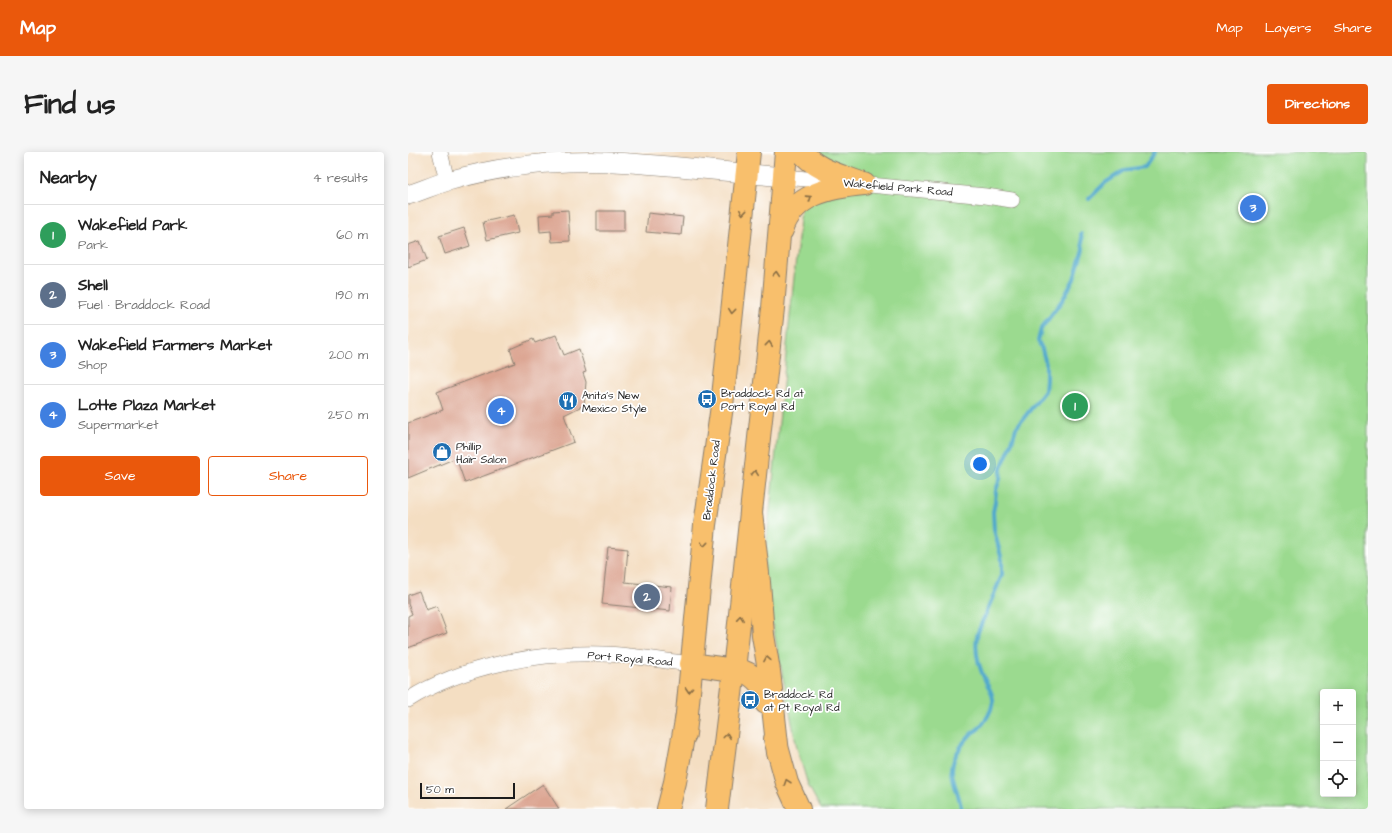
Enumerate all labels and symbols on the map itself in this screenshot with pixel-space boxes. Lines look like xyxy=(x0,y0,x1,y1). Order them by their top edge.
street label: Wakefield Park Road xyxy=(843,175,954,200)
pin: 3 xyxy=(1240,193,1266,223)
one-way arrow xyxy=(805,195,812,202)
one-way arrow xyxy=(739,209,748,215)
one-way arrow xyxy=(772,271,781,277)
one-way arrow xyxy=(728,308,737,314)
one-way arrow xyxy=(764,341,773,347)
place label: Braddock Rd at Port Royal Rd xyxy=(721,386,805,415)
place label: Anita's New Mexico Style xyxy=(582,388,647,417)
bus stop icon: Braddock Rd at Port Royal Rd xyxy=(696,388,718,410)
restaurant icon: Anita's New Mexico Style xyxy=(557,390,579,412)
pin: 1 xyxy=(1062,391,1088,421)
pin: 4 xyxy=(488,396,514,426)
place label: Phillip Hair Salon xyxy=(456,439,507,467)
street label: Braddock Road xyxy=(699,439,724,521)
shop icon: Phillip Hair Salon xyxy=(431,441,453,463)
your location xyxy=(970,454,990,474)
one-way arrow xyxy=(750,470,759,476)
one-way arrow xyxy=(699,541,708,547)
pin: 2 xyxy=(634,582,660,612)
one-way arrow xyxy=(735,615,744,621)
street label: Port Royal Road xyxy=(587,647,673,671)
one-way arrow xyxy=(763,656,772,662)
one-way arrow xyxy=(685,687,694,693)
place label: Braddock Rd at Pt Royal Rd xyxy=(764,687,840,716)
bus stop icon: Braddock Rd at Pt Royal Rd xyxy=(739,689,761,711)
one-way arrow xyxy=(722,733,731,739)
one-way arrow xyxy=(784,778,792,785)
scale bar xyxy=(420,781,515,800)

